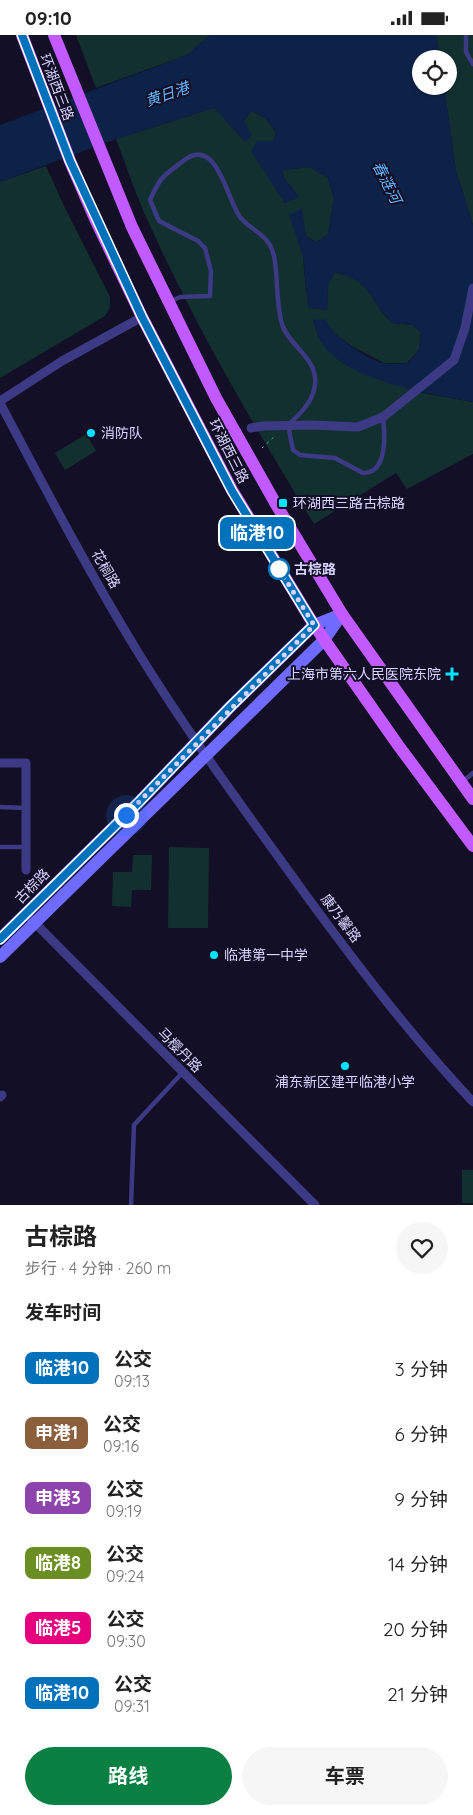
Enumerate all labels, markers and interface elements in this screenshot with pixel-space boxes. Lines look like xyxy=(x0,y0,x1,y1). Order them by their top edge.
text: 09:10 xyxy=(25,6,72,30)
map controls xyxy=(412,50,457,95)
button: locate xyxy=(412,50,457,95)
street label: 环湖西三路 xyxy=(36,51,78,123)
water label: 黄日港 xyxy=(143,77,193,110)
water label: 春涟河 xyxy=(368,158,407,209)
street label: 环湖西三路 xyxy=(205,416,253,486)
place label: 消防队 xyxy=(101,424,143,442)
marker: 消防队 xyxy=(85,427,97,439)
place label: 环湖西三路古棕路 xyxy=(293,494,405,512)
marker: 环湖西三路古棕路 xyxy=(277,497,289,509)
line badge: 临港10 xyxy=(222,517,292,549)
text: 临港10 xyxy=(230,521,284,544)
street label: 花榈路 xyxy=(88,546,124,592)
marker: 古棕路 xyxy=(268,558,290,580)
place label: 古棕路 xyxy=(294,560,336,578)
place label: 上海市第六人民医院东院 xyxy=(287,665,441,683)
marker: 上海市第六人民医院东院 xyxy=(445,667,459,681)
your location xyxy=(114,803,139,828)
street label: 古棕路 xyxy=(11,865,53,907)
street label: 康乃馨路 xyxy=(317,890,365,946)
place label: 临港第一中学 xyxy=(224,946,308,964)
marker: 临港第一中学 xyxy=(208,949,220,961)
street label: 马樱丹路 xyxy=(154,1024,206,1076)
marker: 浦东新区建平临港小学 xyxy=(339,1060,351,1072)
place label: 浦东新区建平临港小学 xyxy=(275,1073,415,1091)
text: 古棕路 xyxy=(25,1221,97,1251)
button: heart xyxy=(396,1222,448,1274)
text: 步行 · 4 分钟 · 260 m xyxy=(25,1258,171,1278)
text: 发车时间 xyxy=(25,1300,101,1324)
text: 公交 xyxy=(114,1347,152,1371)
text: 临港10 xyxy=(35,1356,89,1379)
text: 3 分钟 xyxy=(395,1357,448,1381)
text: 09:13 xyxy=(114,1371,150,1391)
text: 公交 xyxy=(103,1412,141,1436)
text: 申港1 xyxy=(35,1421,78,1444)
text: 6 分钟 xyxy=(395,1422,448,1446)
text: 09:16 xyxy=(103,1436,139,1456)
text: 公交 xyxy=(106,1477,144,1501)
text: 申港3 xyxy=(35,1486,81,1509)
text: 9 分钟 xyxy=(394,1487,448,1511)
text: 09:19 xyxy=(106,1501,142,1521)
text: 公交 xyxy=(106,1542,144,1566)
text: 临港8 xyxy=(35,1551,81,1574)
text: 14 分钟 xyxy=(388,1552,448,1576)
text: 09:24 xyxy=(106,1566,144,1586)
text: 公交 xyxy=(106,1607,144,1631)
text: 临港5 xyxy=(35,1616,81,1639)
text: 20 分钟 xyxy=(383,1617,448,1641)
text: 09:30 xyxy=(106,1631,146,1651)
text: 公交 xyxy=(114,1672,152,1696)
text: 临港10 xyxy=(35,1681,89,1704)
text: 21 分钟 xyxy=(387,1682,448,1706)
text: 09:31 xyxy=(114,1696,150,1716)
button: 路线 xyxy=(25,1747,232,1805)
button: 车票 xyxy=(242,1747,448,1805)

